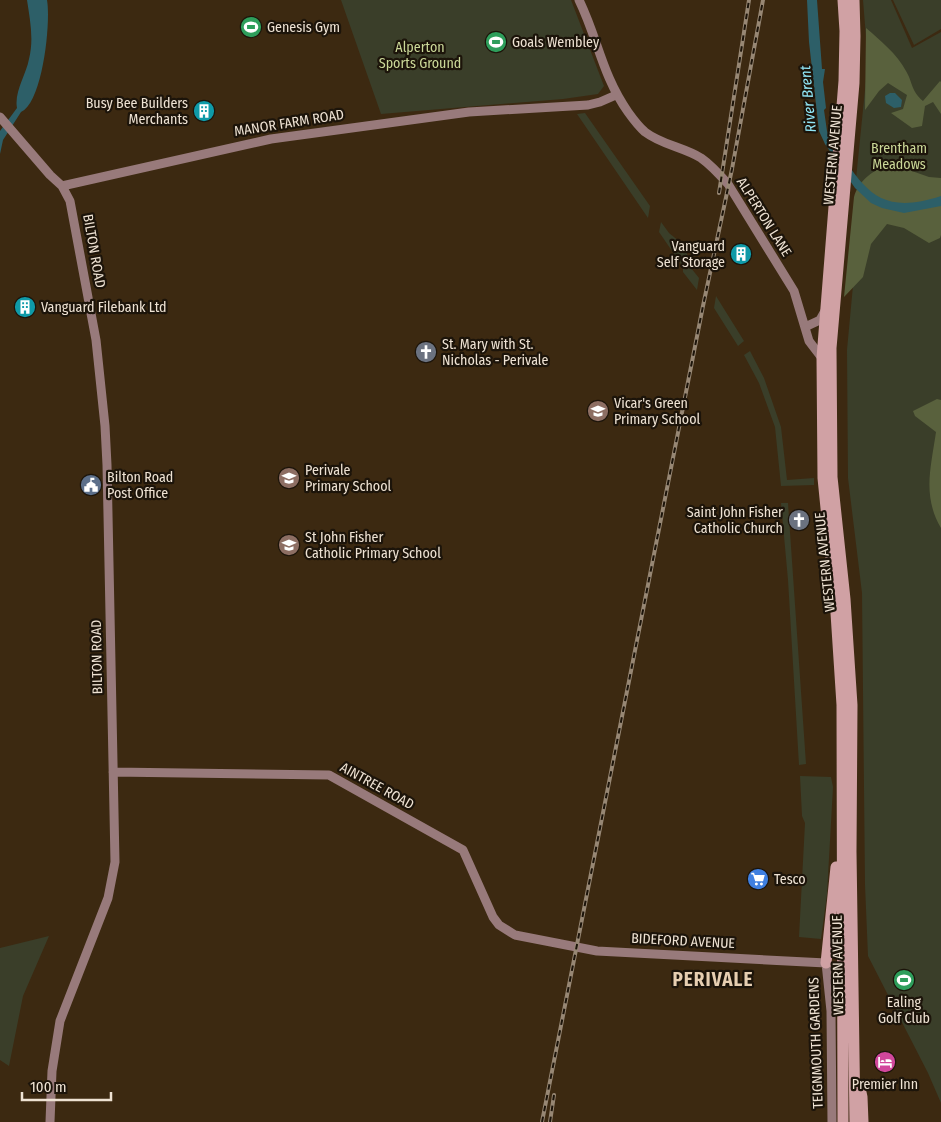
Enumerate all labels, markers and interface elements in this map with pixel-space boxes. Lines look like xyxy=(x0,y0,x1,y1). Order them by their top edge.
sports icon: Genesis Gym xyxy=(239,15,263,39)
place label: Genesis Gym xyxy=(267,19,340,36)
sports icon: Goals Wembley xyxy=(484,30,508,54)
place label: Goals Wembley xyxy=(512,34,600,51)
park label: Alperton Sports Ground xyxy=(379,39,461,72)
water label: River Brent xyxy=(796,65,820,133)
place label: Busy Bee Builders Merchants xyxy=(86,95,188,128)
building icon: Busy Bee Builders Merchants xyxy=(192,99,216,123)
street label: WESTERN AVENUE xyxy=(820,104,846,206)
street label: MANOR FARM ROAD xyxy=(233,106,345,140)
park label: Brentham Meadows xyxy=(871,140,927,173)
street label: ALPERTON LANE xyxy=(733,174,795,260)
street label: BILTON ROAD xyxy=(79,213,109,289)
place label: Vanguard Self Storage xyxy=(657,238,725,271)
building icon: Vanguard Self Storage xyxy=(729,242,753,266)
building icon: Vanguard Filebank Ltd xyxy=(13,295,37,319)
place label: Vanguard Filebank Ltd xyxy=(41,299,167,316)
place label: St. Mary with St. Nicholas - Perivale xyxy=(442,336,548,369)
church icon: St. Mary with St. Nicholas - Perivale xyxy=(414,340,438,364)
place label: Vicar's Green Primary School xyxy=(614,395,701,428)
school or university icon: Vicar's Green Primary School xyxy=(586,399,610,423)
place label: Perivale Primary School xyxy=(305,462,392,495)
school or university icon: Perivale Primary School xyxy=(277,466,301,490)
place label: Bilton Road Post Office xyxy=(107,469,173,502)
public building icon: Bilton Road Post Office xyxy=(79,473,103,497)
place label: Saint John Fisher Catholic Church xyxy=(687,504,783,537)
church icon: Saint John Fisher Catholic Church xyxy=(787,508,811,532)
street label: WESTERN AVENUE xyxy=(811,511,839,613)
place label: St John Fisher Catholic Primary School xyxy=(305,529,441,562)
school or university icon: St John Fisher Catholic Primary School xyxy=(277,533,301,557)
street label: BILTON ROAD xyxy=(88,620,106,694)
street label: AINTREE ROAD xyxy=(337,759,417,813)
supermarket icon: Tesco xyxy=(746,867,770,891)
place label: Tesco xyxy=(774,871,806,888)
street label: WESTERN AVENUE xyxy=(829,914,847,1015)
street label: BIDEFORD AVENUE xyxy=(631,930,736,952)
district label: PERIVALE xyxy=(673,968,753,991)
sports icon: Ealing Golf Club xyxy=(892,968,916,992)
street label: TEIGNMOUTH GARDENS xyxy=(805,977,827,1109)
place label: Ealing Golf Club xyxy=(878,994,930,1027)
hotel icon: Premier Inn xyxy=(873,1050,897,1074)
scale bar xyxy=(22,1070,111,1102)
place label: Premier Inn xyxy=(852,1076,918,1093)
text: 100 m xyxy=(30,1078,67,1096)

